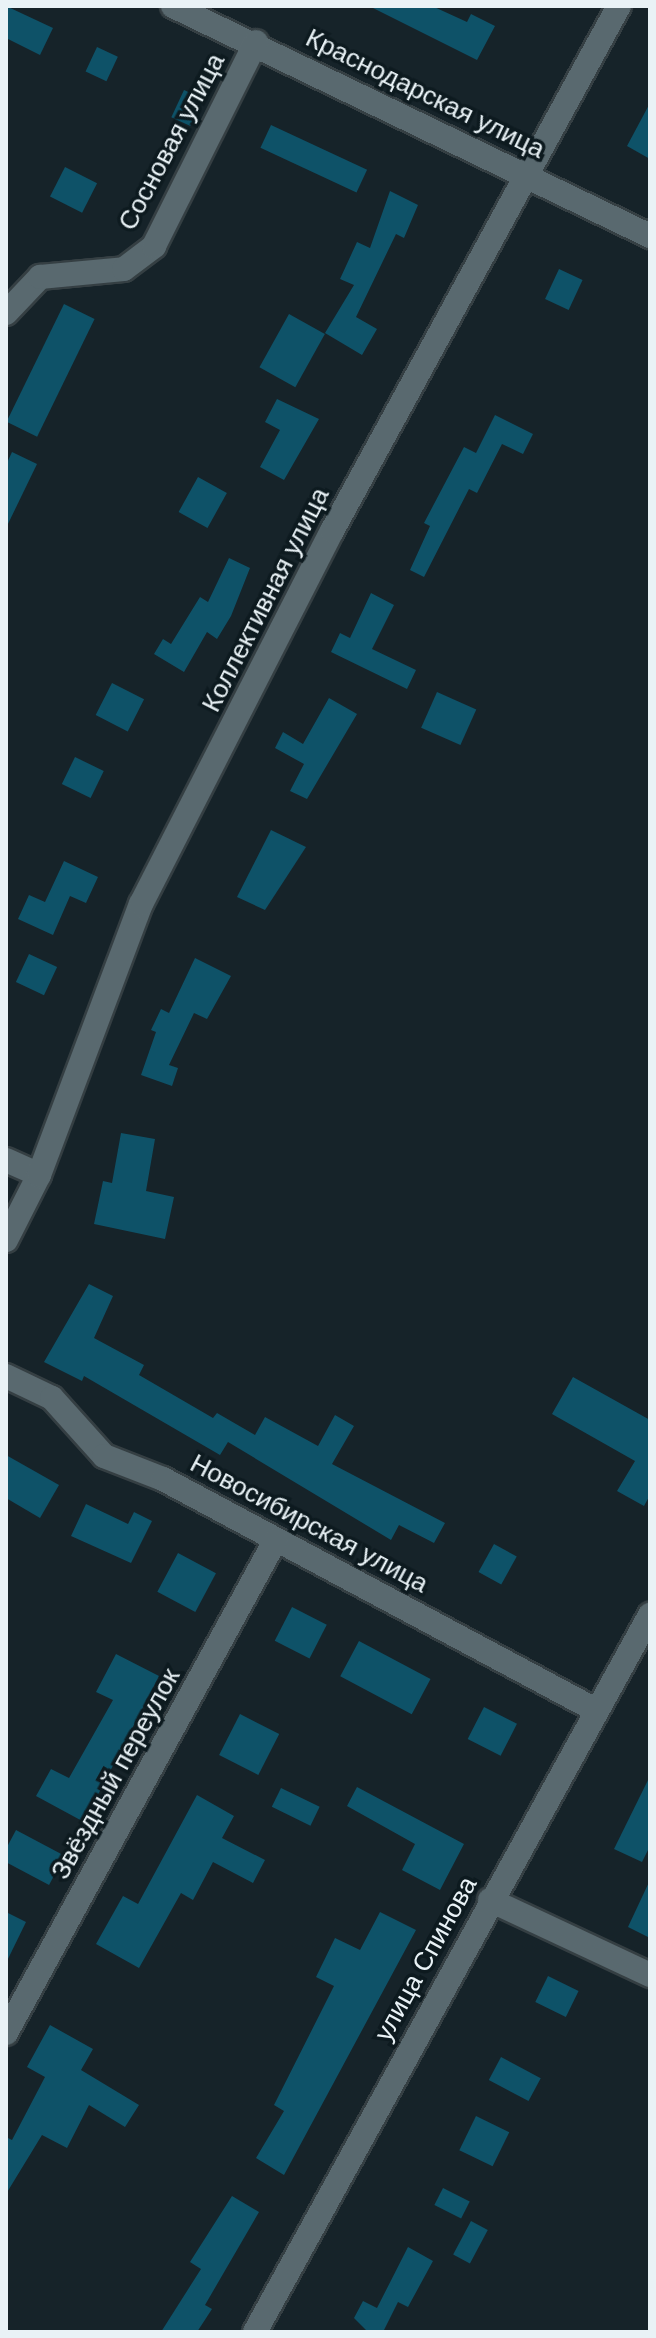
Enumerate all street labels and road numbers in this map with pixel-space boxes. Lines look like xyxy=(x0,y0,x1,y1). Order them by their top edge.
street label: Краснодарская улица xyxy=(301,23,549,165)
street label: Сосновая улица xyxy=(112,48,232,236)
street label: Коллективная улица xyxy=(196,483,336,717)
street label: Новосибирская улица xyxy=(185,1448,433,1600)
street label: Звёздный переулок xyxy=(45,1663,187,1885)
street label: улица Спинова xyxy=(368,1871,484,2047)

